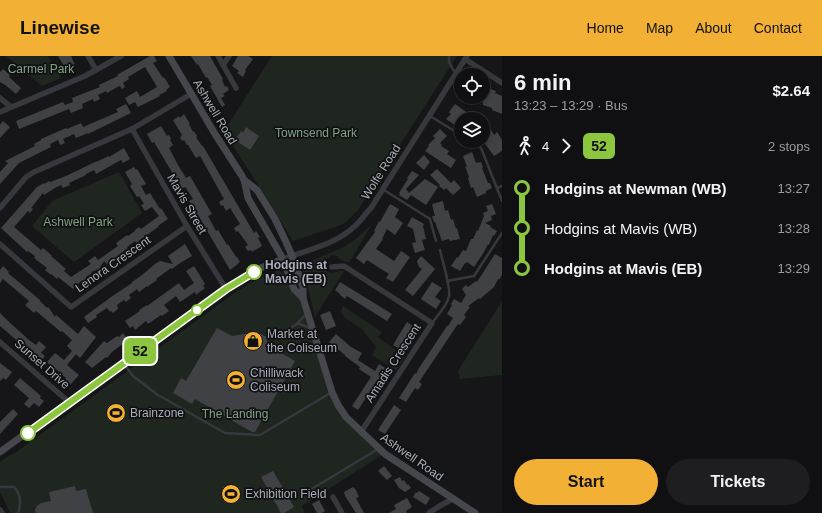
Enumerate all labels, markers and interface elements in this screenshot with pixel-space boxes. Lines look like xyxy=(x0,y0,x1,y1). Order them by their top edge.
text: Linewise xyxy=(20,17,100,38)
text: Home xyxy=(587,20,624,36)
text: Map xyxy=(646,20,673,36)
text: About xyxy=(695,20,732,36)
text: Contact xyxy=(754,20,802,36)
park label: Carmel Park xyxy=(8,62,75,76)
map controls xyxy=(454,68,490,148)
button: locate xyxy=(454,68,490,104)
text: 6 min xyxy=(514,70,571,95)
street label: Ashwell Road xyxy=(190,77,240,147)
text: $2.64 xyxy=(772,82,810,99)
text: 13:23 – 13:29 · Bus xyxy=(514,98,627,113)
button: layers xyxy=(454,112,490,148)
park label: Townsend Park xyxy=(275,126,358,140)
icon: walk xyxy=(514,135,536,157)
icon: forward xyxy=(555,135,577,157)
text: 52 xyxy=(591,138,607,154)
text: 4 xyxy=(542,139,549,154)
text: 2 stops xyxy=(768,139,810,154)
street label: Wolfe Road xyxy=(359,142,403,202)
street label: Mavis Street xyxy=(164,172,210,237)
text: Hodgins at Newman (WB) xyxy=(544,180,727,197)
text: 13:27 xyxy=(777,181,810,196)
park label: Ashwell Park xyxy=(43,215,114,229)
text: Hodgins at Mavis (WB) xyxy=(544,220,697,237)
text: 13:28 xyxy=(777,221,810,236)
street label: Lenora Crescent xyxy=(73,232,154,295)
place label: Hodgins at Mavis (EB) xyxy=(265,258,327,286)
text: Hodgins at Mavis (EB) xyxy=(544,260,702,277)
text: 13:29 xyxy=(777,261,810,276)
marker: Hodgins at Mavis (EB) xyxy=(246,264,262,280)
unlabelled marker xyxy=(191,304,203,316)
street label: Amadis Crescent xyxy=(362,320,424,405)
place label: Market at the Coliseum xyxy=(267,327,337,355)
shop icon: Market at the Coliseum xyxy=(242,330,264,352)
street label: Sunset Drive xyxy=(11,336,73,392)
line badge: 52 xyxy=(122,338,158,364)
text: 52 xyxy=(132,343,148,359)
place label: Chilliwack Coliseum xyxy=(250,366,304,394)
sports icon: Chilliwack Coliseum xyxy=(225,369,247,391)
sports icon: Brainzone xyxy=(105,402,127,424)
place label: Brainzone xyxy=(130,406,184,420)
park label: The Landing xyxy=(202,407,268,421)
unlabelled marker xyxy=(20,425,36,441)
street label: Ashwell Road xyxy=(378,430,446,484)
button: Start xyxy=(514,459,658,505)
button: Tickets xyxy=(666,459,810,505)
sports icon: Exhibition Field xyxy=(220,483,242,505)
place label: Exhibition Field xyxy=(245,487,326,501)

